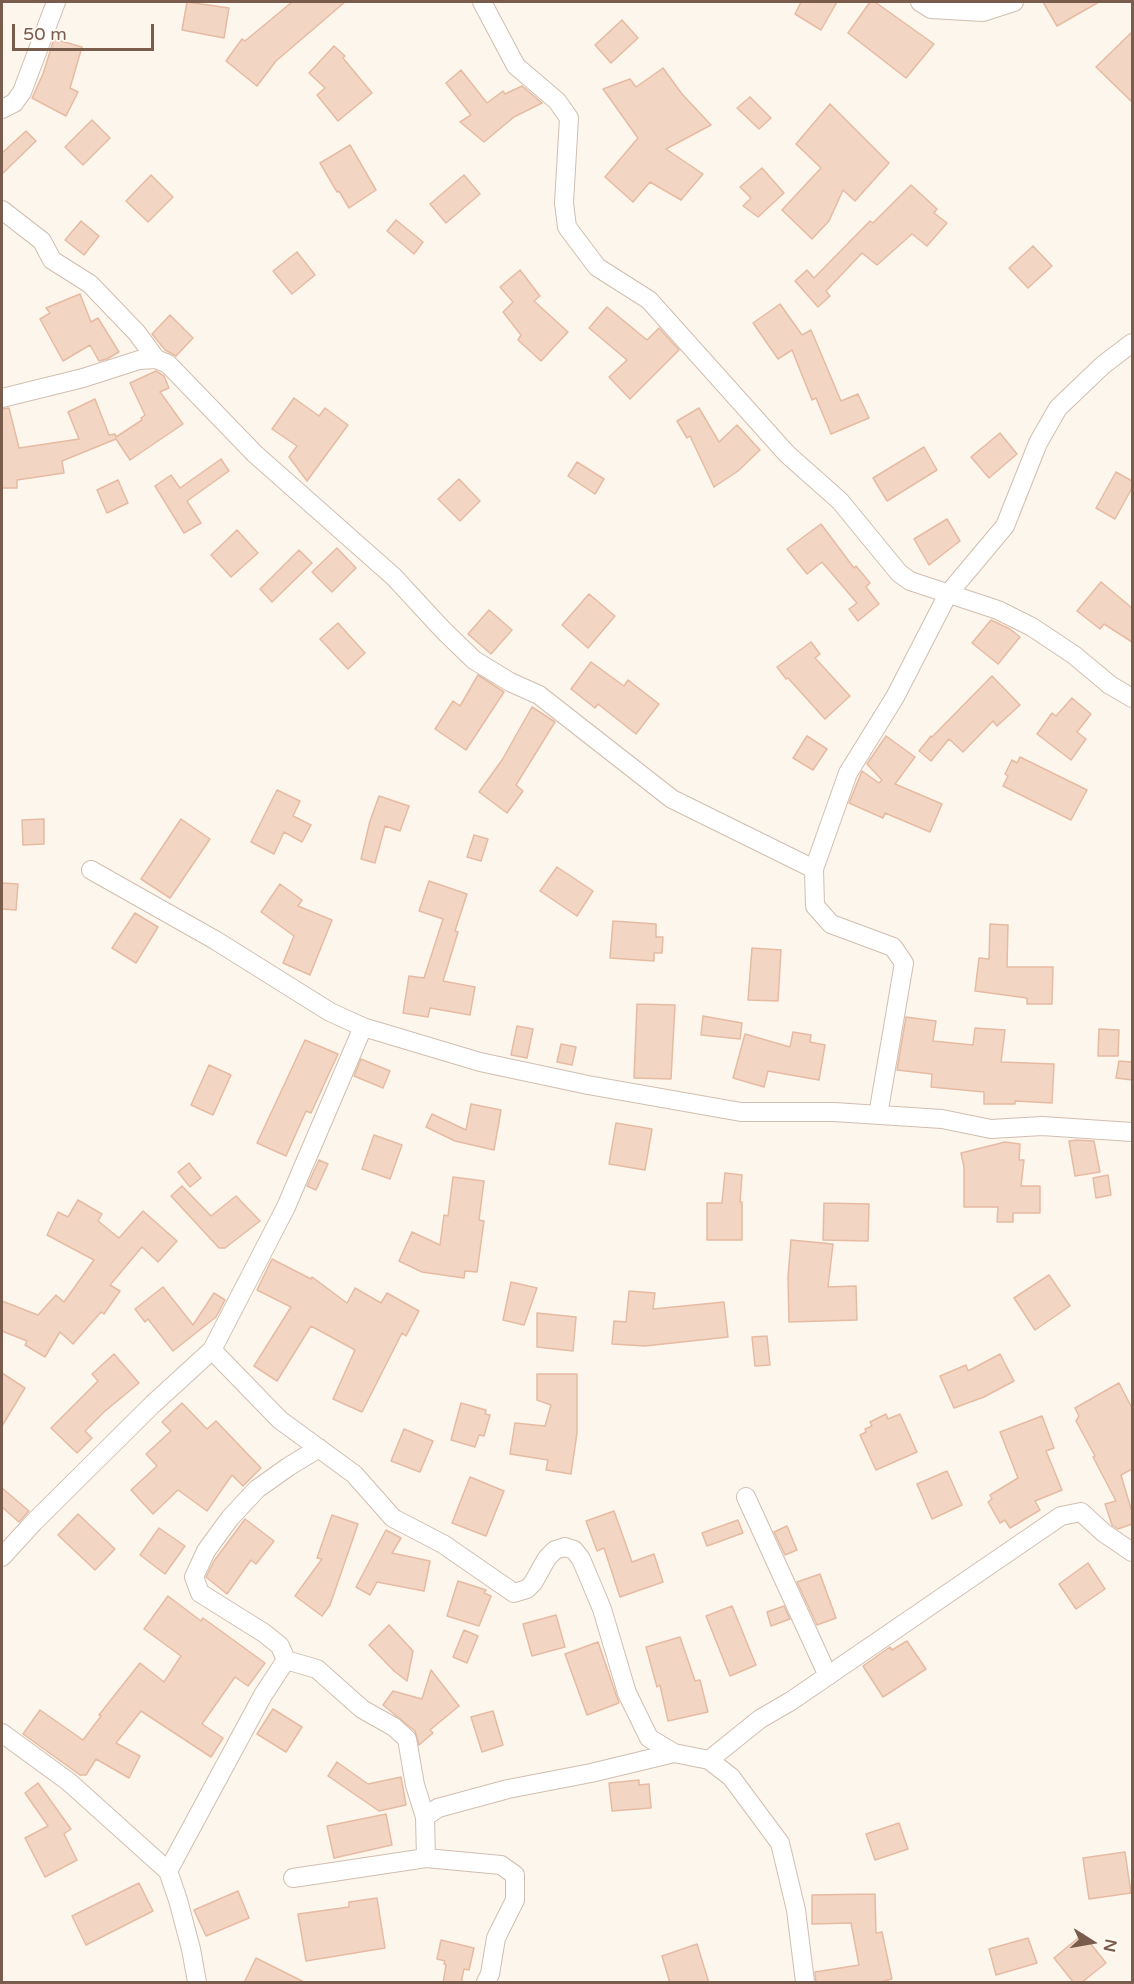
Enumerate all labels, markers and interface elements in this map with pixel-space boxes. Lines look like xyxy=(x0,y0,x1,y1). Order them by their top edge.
scale bar xyxy=(15,12,158,50)
text: 50 m xyxy=(23,23,67,45)
north arrow xyxy=(1062,1912,1122,1972)
text: N xyxy=(1099,1937,1121,1954)

